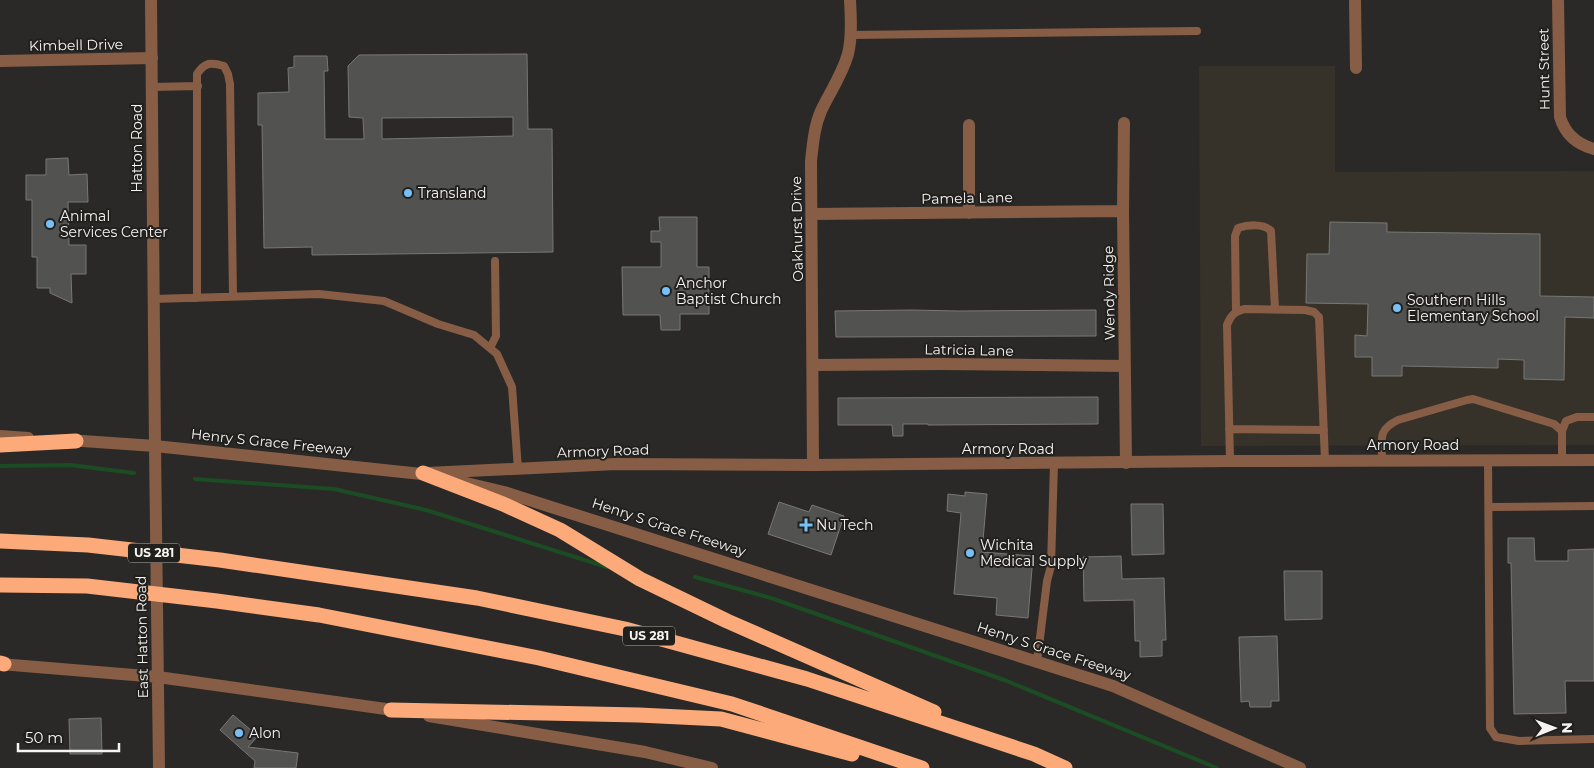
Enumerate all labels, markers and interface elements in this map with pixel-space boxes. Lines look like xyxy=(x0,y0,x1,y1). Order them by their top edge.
street label: Hunt Street xyxy=(1534,28,1554,110)
street label: Kimbell Drive xyxy=(29,35,123,55)
street label: Hatton Road xyxy=(128,103,146,193)
street label: Oakhurst Drive xyxy=(787,176,807,282)
place label: Transland xyxy=(418,184,486,202)
marker: Transland xyxy=(402,187,414,199)
street label: Pamela Lane xyxy=(921,188,1013,208)
place label: Animal Services Center xyxy=(60,207,168,241)
marker: Animal Services Center xyxy=(44,218,56,230)
street label: Wendy Ridge xyxy=(1099,245,1119,341)
place label: Anchor Baptist Church xyxy=(676,274,781,308)
marker: Anchor Baptist Church xyxy=(660,285,672,297)
place label: Southern Hills Elementary School xyxy=(1407,291,1539,325)
marker: Southern Hills Elementary School xyxy=(1391,302,1403,314)
street label: Latricia Lane xyxy=(924,340,1014,360)
street label: Henry S Grace Freeway xyxy=(190,425,352,459)
street label: Armory Road xyxy=(1367,436,1459,454)
street label: Armory Road xyxy=(556,440,650,462)
street label: Armory Road xyxy=(962,440,1054,458)
street label: Henry S Grace Freeway xyxy=(590,494,749,561)
place label: Nu Tech xyxy=(816,516,873,534)
marker: Nu Tech xyxy=(800,519,812,531)
place label: Wichita Medical Supply xyxy=(980,536,1087,570)
road number: US 281 xyxy=(128,544,180,562)
marker: Wichita Medical Supply xyxy=(964,547,976,559)
street label: East Hatton Road xyxy=(132,575,152,699)
street label: Henry S Grace Freeway xyxy=(975,618,1134,685)
road number: US 281 xyxy=(623,626,675,646)
north arrow xyxy=(1529,703,1579,753)
scale bar xyxy=(18,720,119,752)
text: N xyxy=(1558,722,1576,734)
place label: Alon xyxy=(249,724,281,742)
marker: Alon xyxy=(233,727,245,739)
text: 50 m xyxy=(25,728,63,747)

